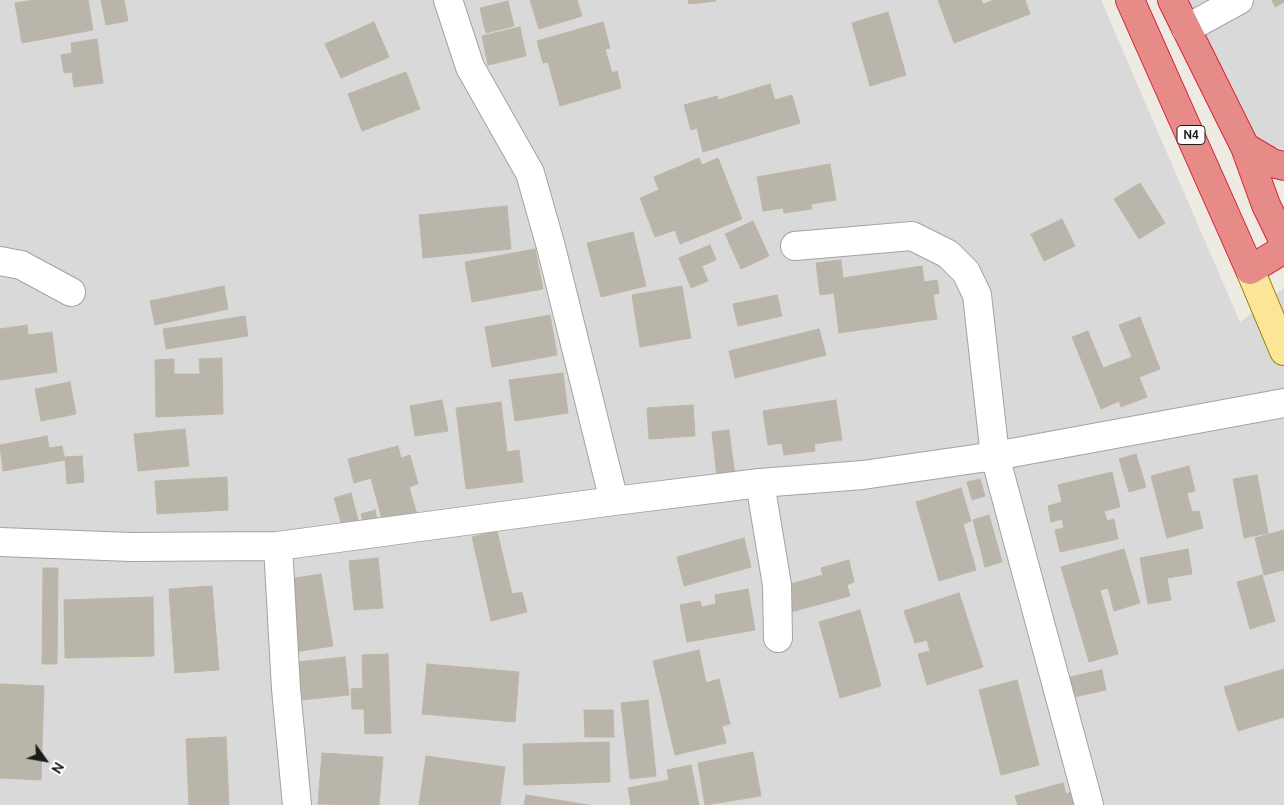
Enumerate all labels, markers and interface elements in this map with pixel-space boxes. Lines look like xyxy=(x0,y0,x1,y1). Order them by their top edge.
road number: N4 xyxy=(1177,126,1205,144)
north arrow xyxy=(20,735,70,785)
text: N xyxy=(48,759,67,777)

